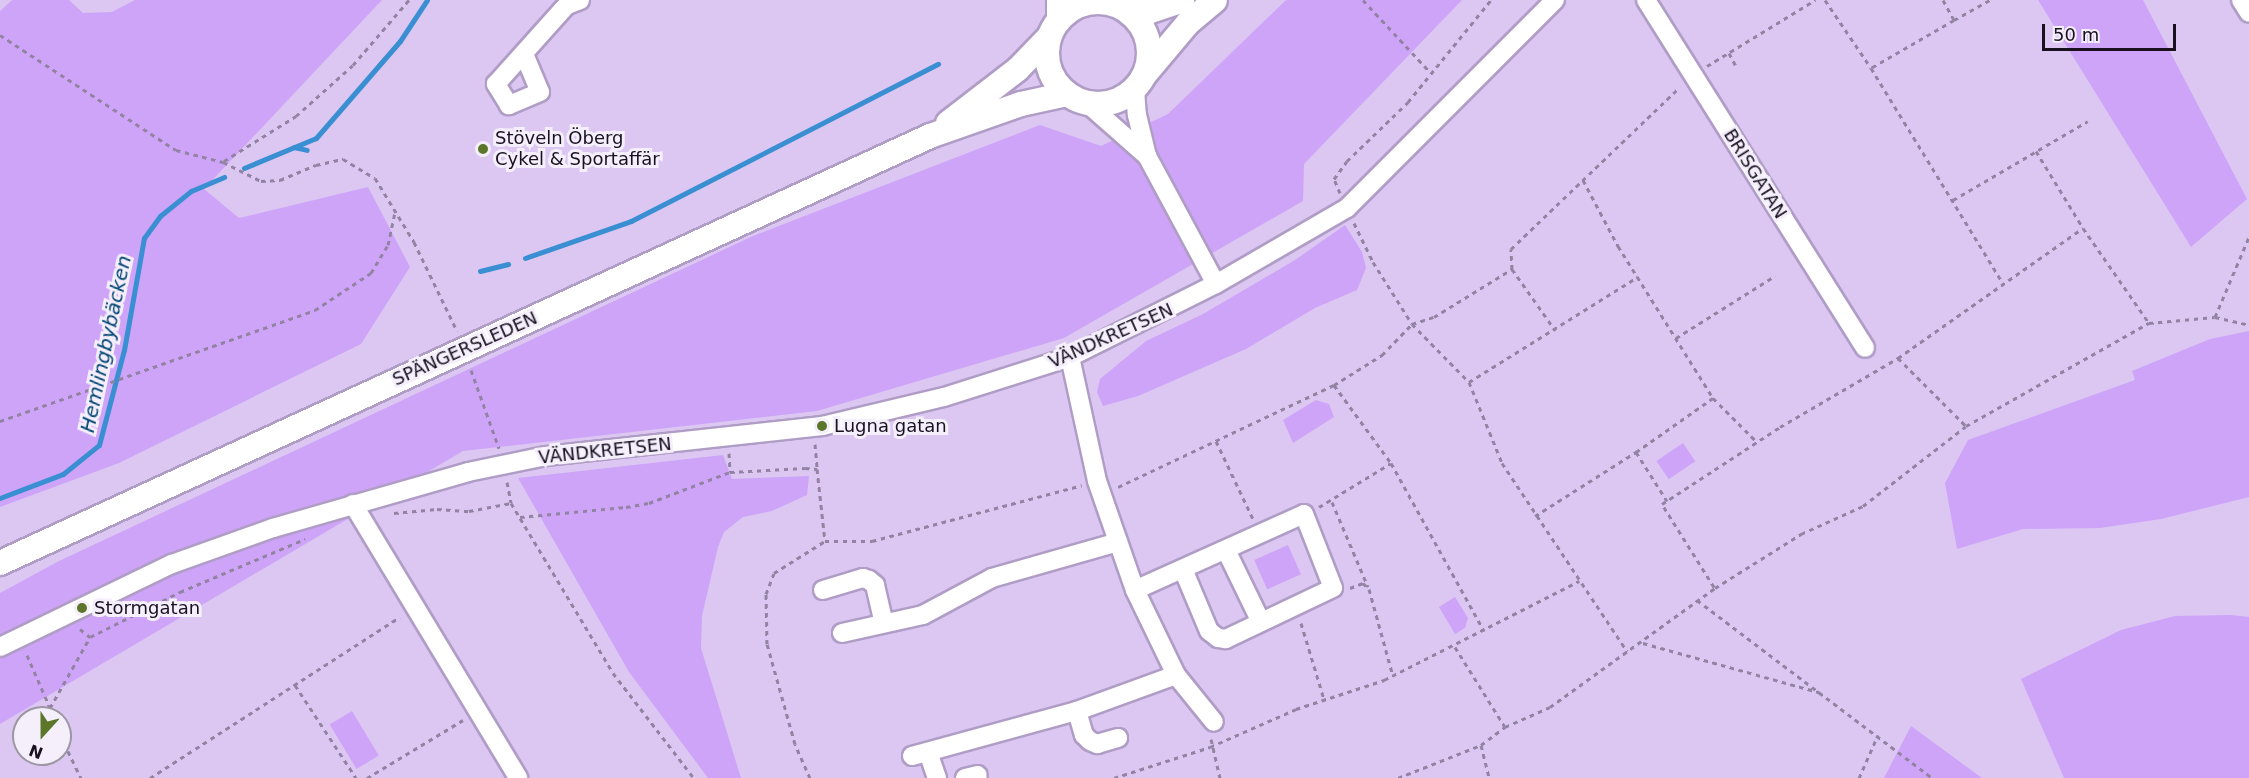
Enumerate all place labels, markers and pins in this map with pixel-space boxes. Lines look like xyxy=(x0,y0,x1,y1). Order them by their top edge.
place label: Stöveln Öberg Cykel & Sportaffär xyxy=(495,128,660,170)
marker: Stöveln Öberg Cykel & Sportaffär xyxy=(476,142,490,156)
place label: Lugna gatan xyxy=(834,415,947,437)
marker: Lugna gatan xyxy=(815,419,829,433)
place label: Stormgatan xyxy=(94,597,200,619)
marker: Stormgatan xyxy=(75,601,89,615)

